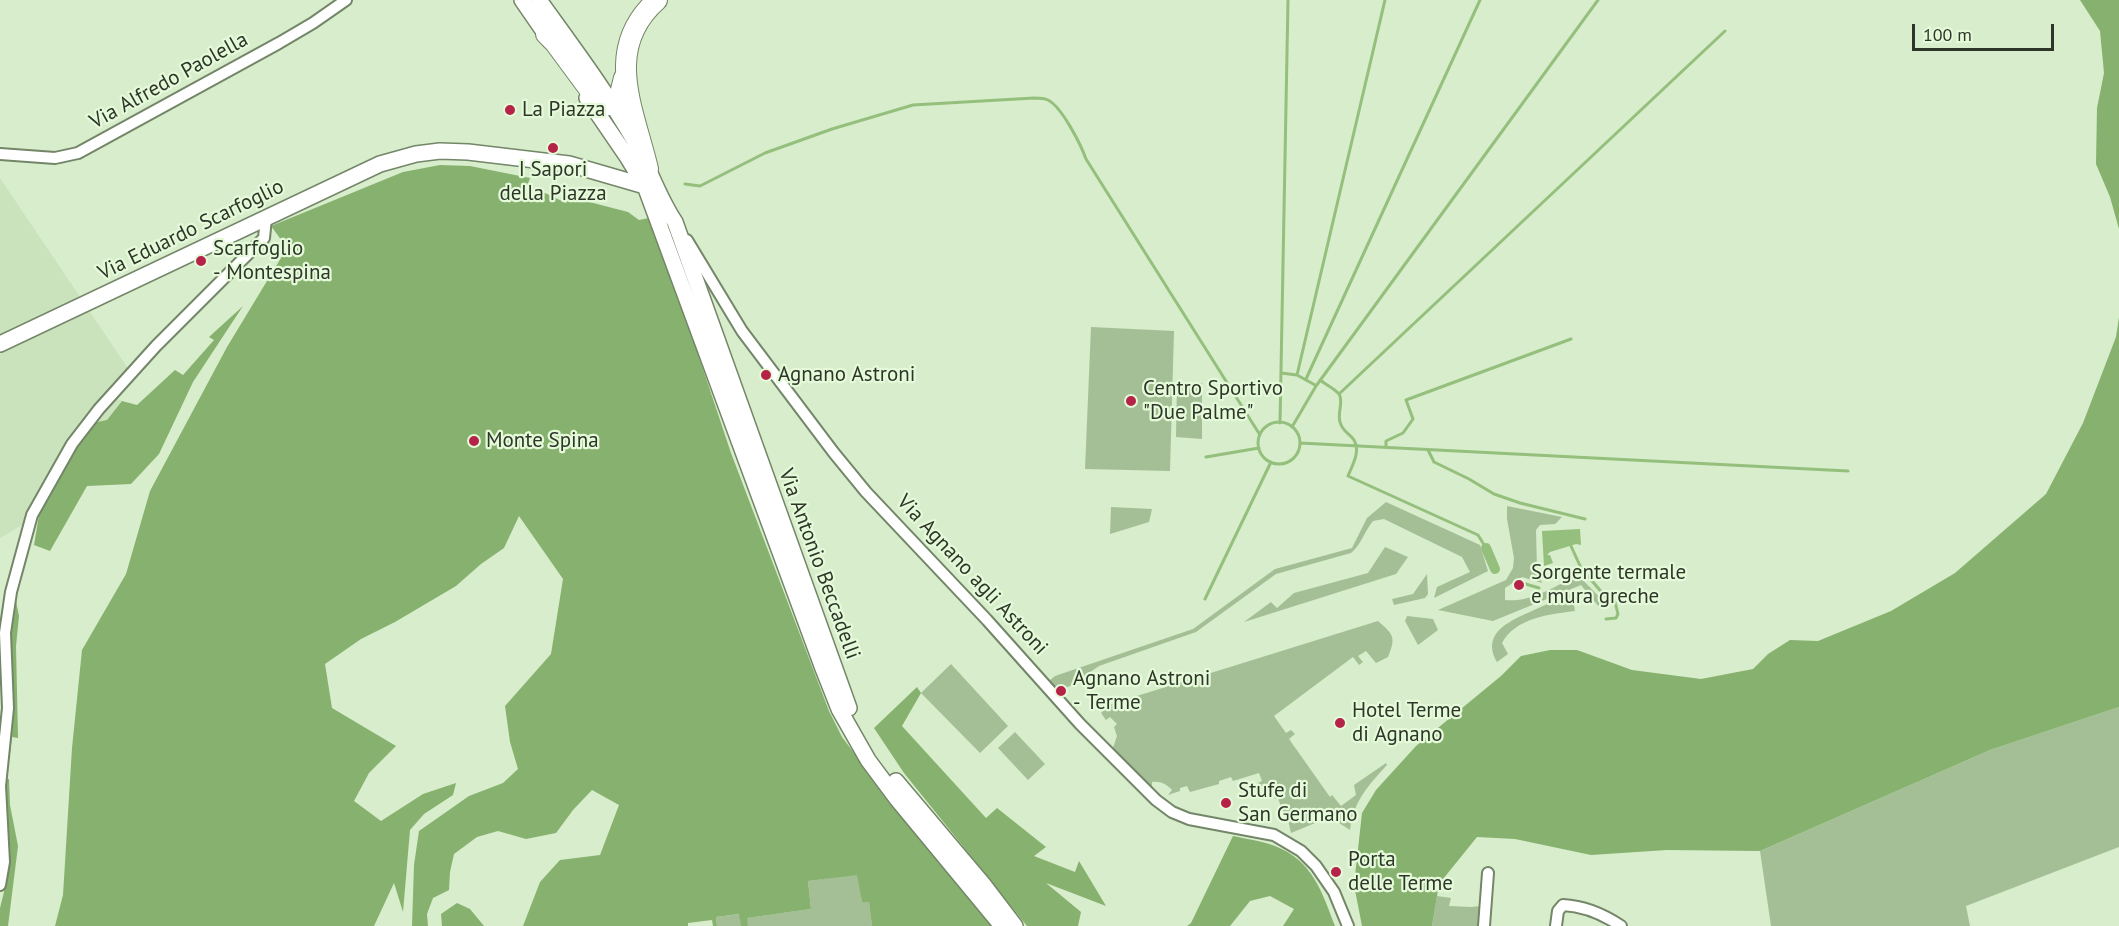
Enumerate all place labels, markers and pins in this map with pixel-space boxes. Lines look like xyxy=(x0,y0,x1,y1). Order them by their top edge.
place label: La Piazza xyxy=(522,97,605,123)
marker: La Piazza xyxy=(503,103,517,117)
marker: I Sapori della Piazza xyxy=(546,141,560,155)
place label: I Sapori della Piazza xyxy=(499,157,607,207)
place label: Scarfoglio - Montespina xyxy=(213,236,331,286)
marker: Scarfoglio - Montespina xyxy=(194,254,208,268)
place label: Agnano Astroni xyxy=(778,362,915,388)
marker: Agnano Astroni xyxy=(759,368,773,382)
place label: Centro Sportivo "Due Palme" xyxy=(1143,376,1283,426)
marker: Centro Sportivo "Due Palme" xyxy=(1124,394,1138,408)
place label: Monte Spina xyxy=(486,428,599,454)
marker: Monte Spina xyxy=(467,434,481,448)
place label: Sorgente termale e mura greche xyxy=(1531,560,1686,610)
marker: Sorgente termale e mura greche xyxy=(1512,578,1526,592)
place label: Agnano Astroni - Terme xyxy=(1073,666,1210,716)
marker: Agnano Astroni - Terme xyxy=(1054,684,1068,698)
place label: Hotel Terme di Agnano xyxy=(1352,698,1461,748)
marker: Hotel Terme di Agnano xyxy=(1333,716,1347,730)
place label: Stufe di San Germano xyxy=(1238,778,1358,828)
marker: Stufe di San Germano xyxy=(1219,796,1233,810)
place label: Porta delle Terme xyxy=(1348,847,1453,897)
marker: Porta delle Terme xyxy=(1329,865,1343,879)

